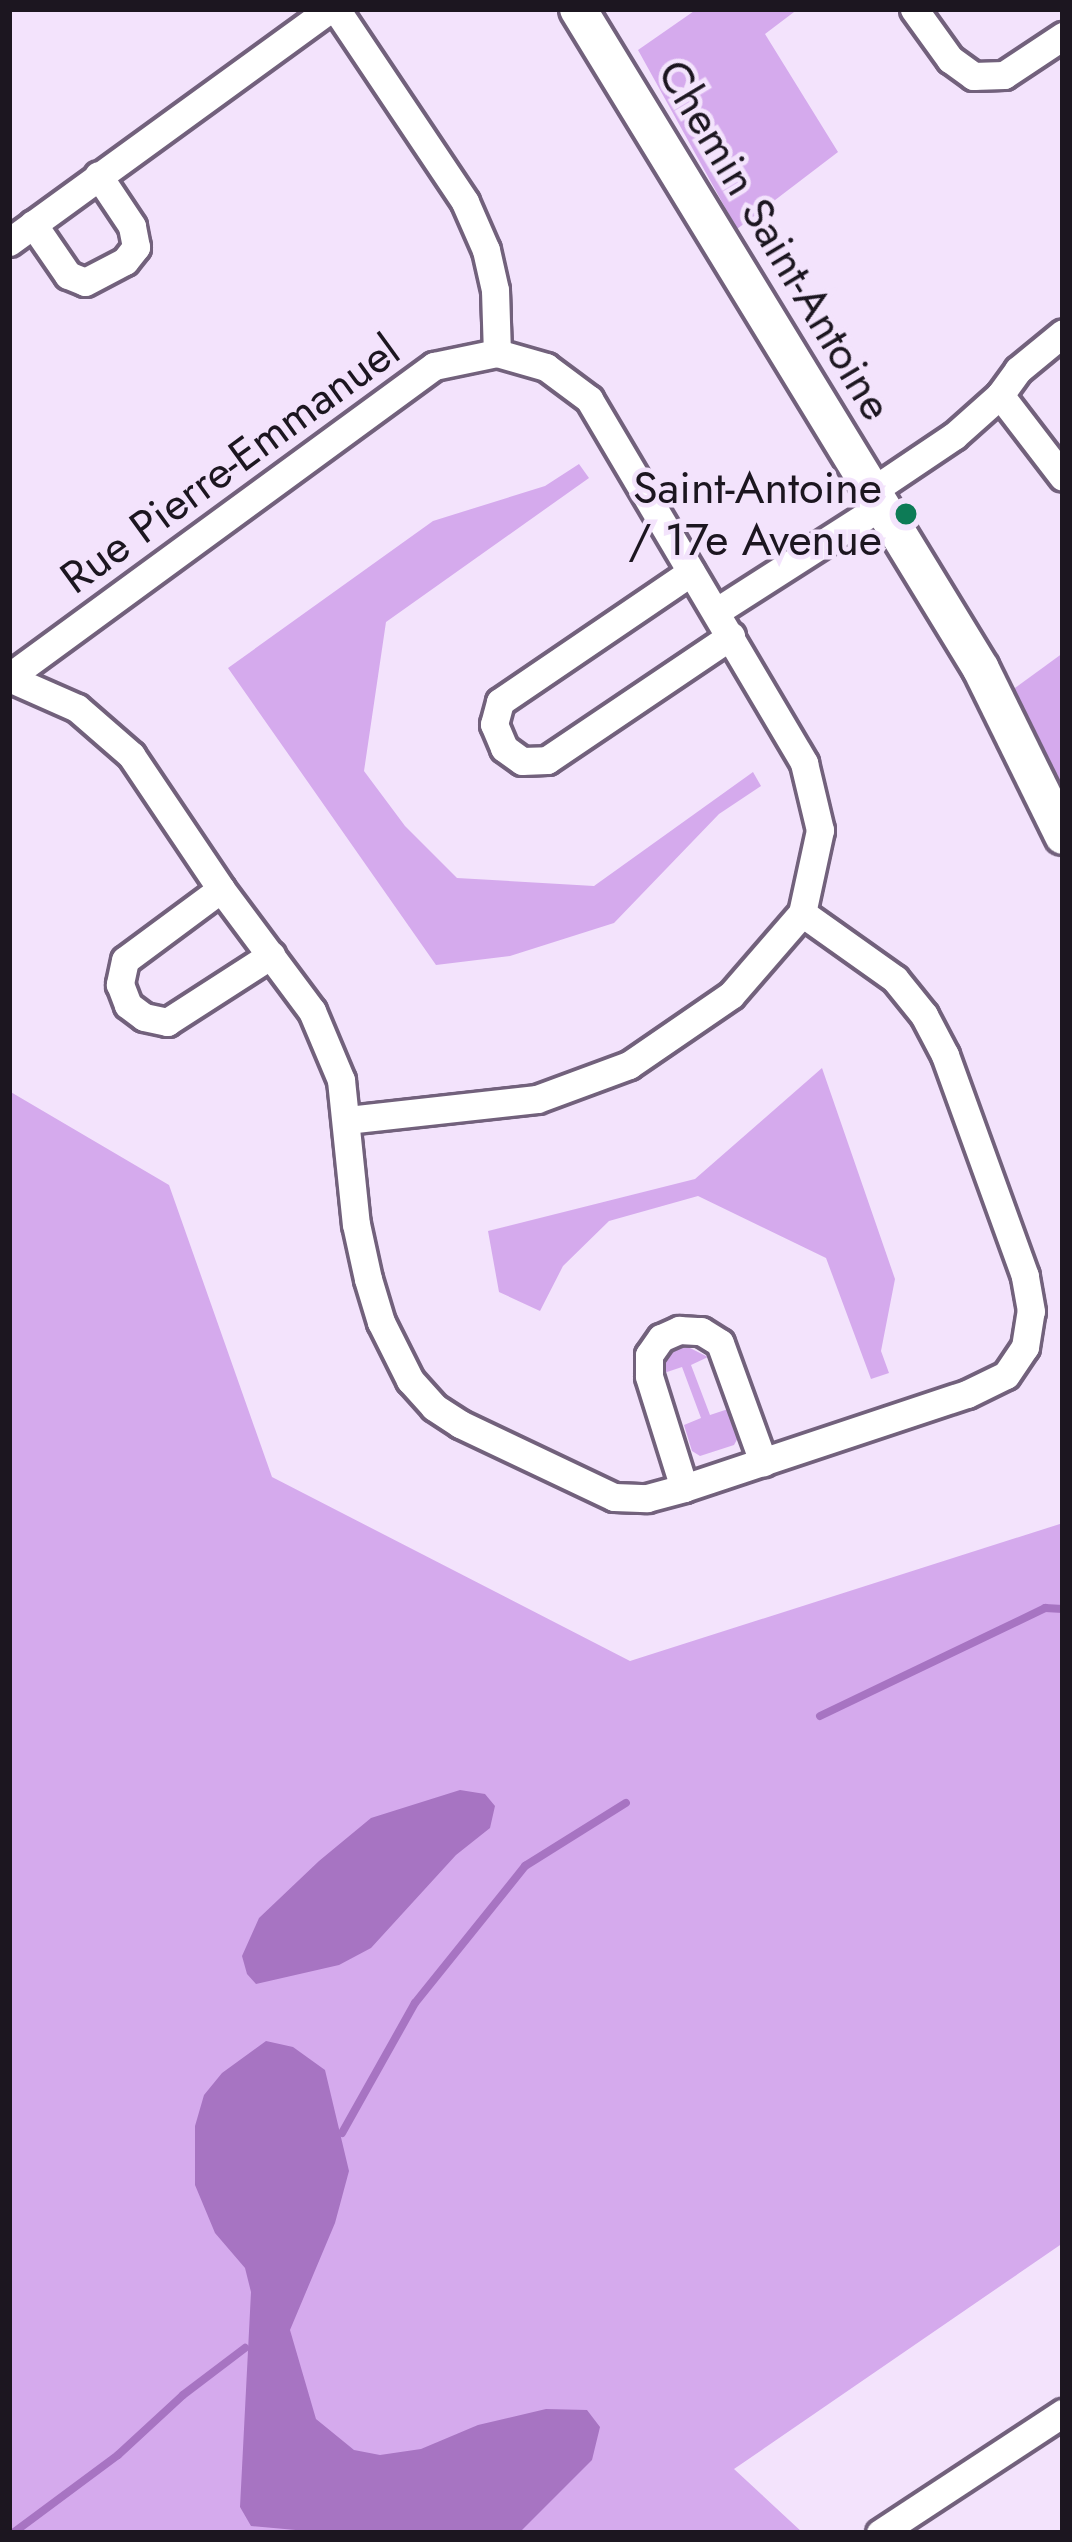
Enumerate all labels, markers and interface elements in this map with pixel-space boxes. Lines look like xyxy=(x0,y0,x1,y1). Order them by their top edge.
street label: Chemin Saint-Antoine xyxy=(646,50,904,430)
street label: Rue Pierre-Emmanuel xyxy=(50,323,410,605)
place label: Saint-Antoine / 17e Avenue xyxy=(628,461,882,567)
marker: Saint-Antoine / 17e Avenue xyxy=(893,501,919,527)

